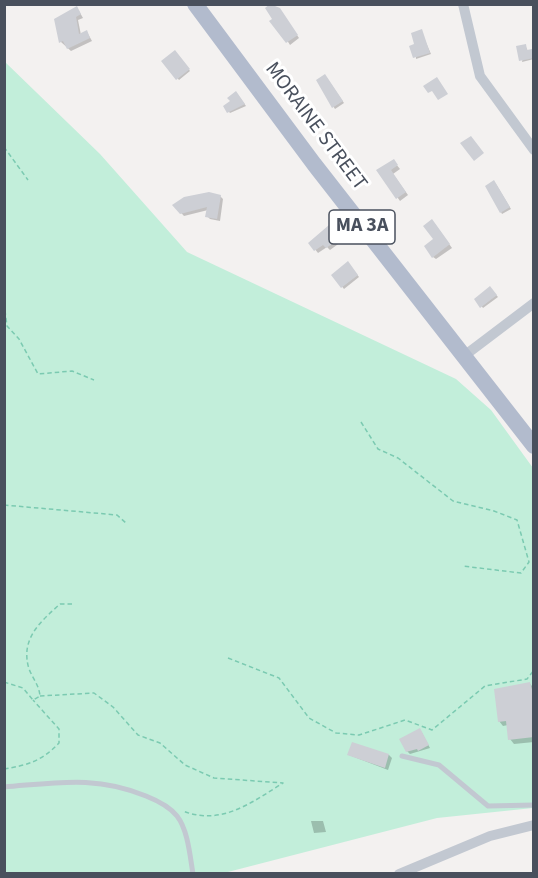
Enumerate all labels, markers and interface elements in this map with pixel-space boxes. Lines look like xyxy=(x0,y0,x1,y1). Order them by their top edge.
street label: MORAINE STREET xyxy=(259,58,371,196)
road number: MA 3A xyxy=(329,210,395,244)

